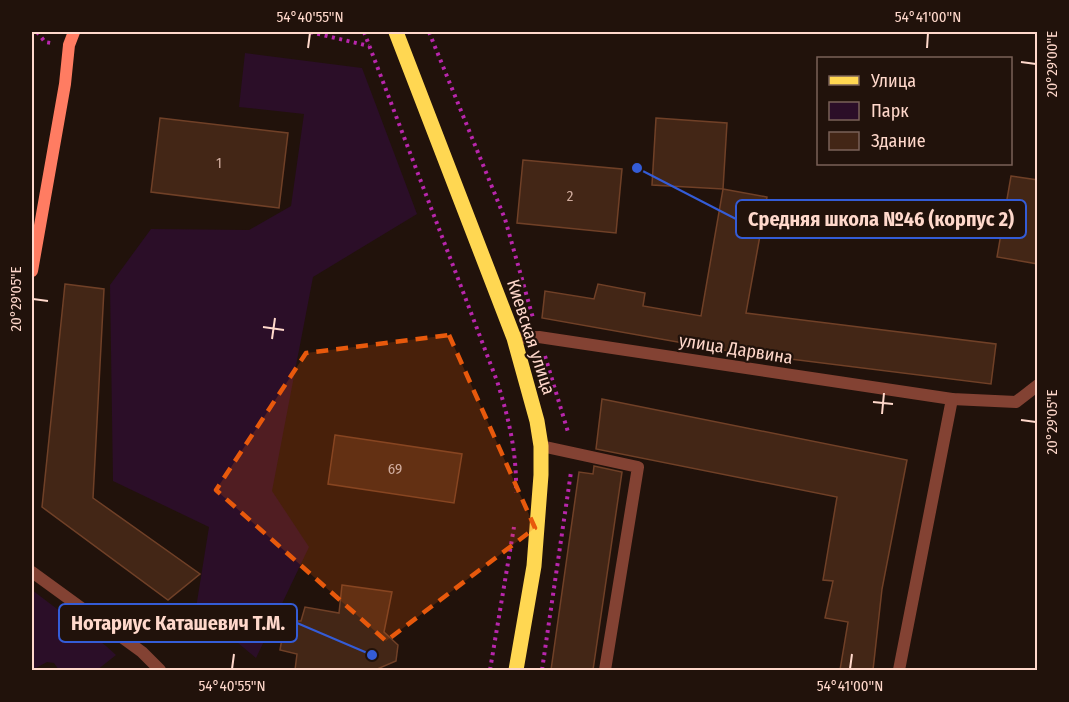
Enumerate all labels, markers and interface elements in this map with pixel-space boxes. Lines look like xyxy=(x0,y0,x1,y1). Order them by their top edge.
text: 54°40'55"N xyxy=(276,8,344,26)
text: 54°41'00"N xyxy=(895,8,961,26)
text: 20°29'00"E xyxy=(1043,31,1061,97)
legend xyxy=(817,57,1012,165)
text: Улица xyxy=(870,70,916,92)
text: Парк xyxy=(871,100,909,122)
text: Здание xyxy=(871,130,926,152)
house number: 1 xyxy=(216,154,222,172)
house number: 2 xyxy=(567,187,574,205)
callout: Средняя школа №46 (корпус 2) xyxy=(736,200,1026,238)
text: Средняя школа №46 (корпус 2) xyxy=(748,207,1014,231)
text: 20°29'05"E xyxy=(7,266,25,332)
street label: Киевская улица xyxy=(502,276,560,398)
street label: улица Дарвина xyxy=(678,329,795,369)
text: 20°29'05"E xyxy=(1043,389,1061,455)
house number: 69 xyxy=(388,460,402,478)
callout: Нотариус Каташевич Т.М. xyxy=(59,604,297,642)
text: Нотариус Каташевич Т.М. xyxy=(71,611,285,635)
text: 54°40'55"N xyxy=(198,677,266,695)
text: 54°41'00"N xyxy=(817,677,883,695)

